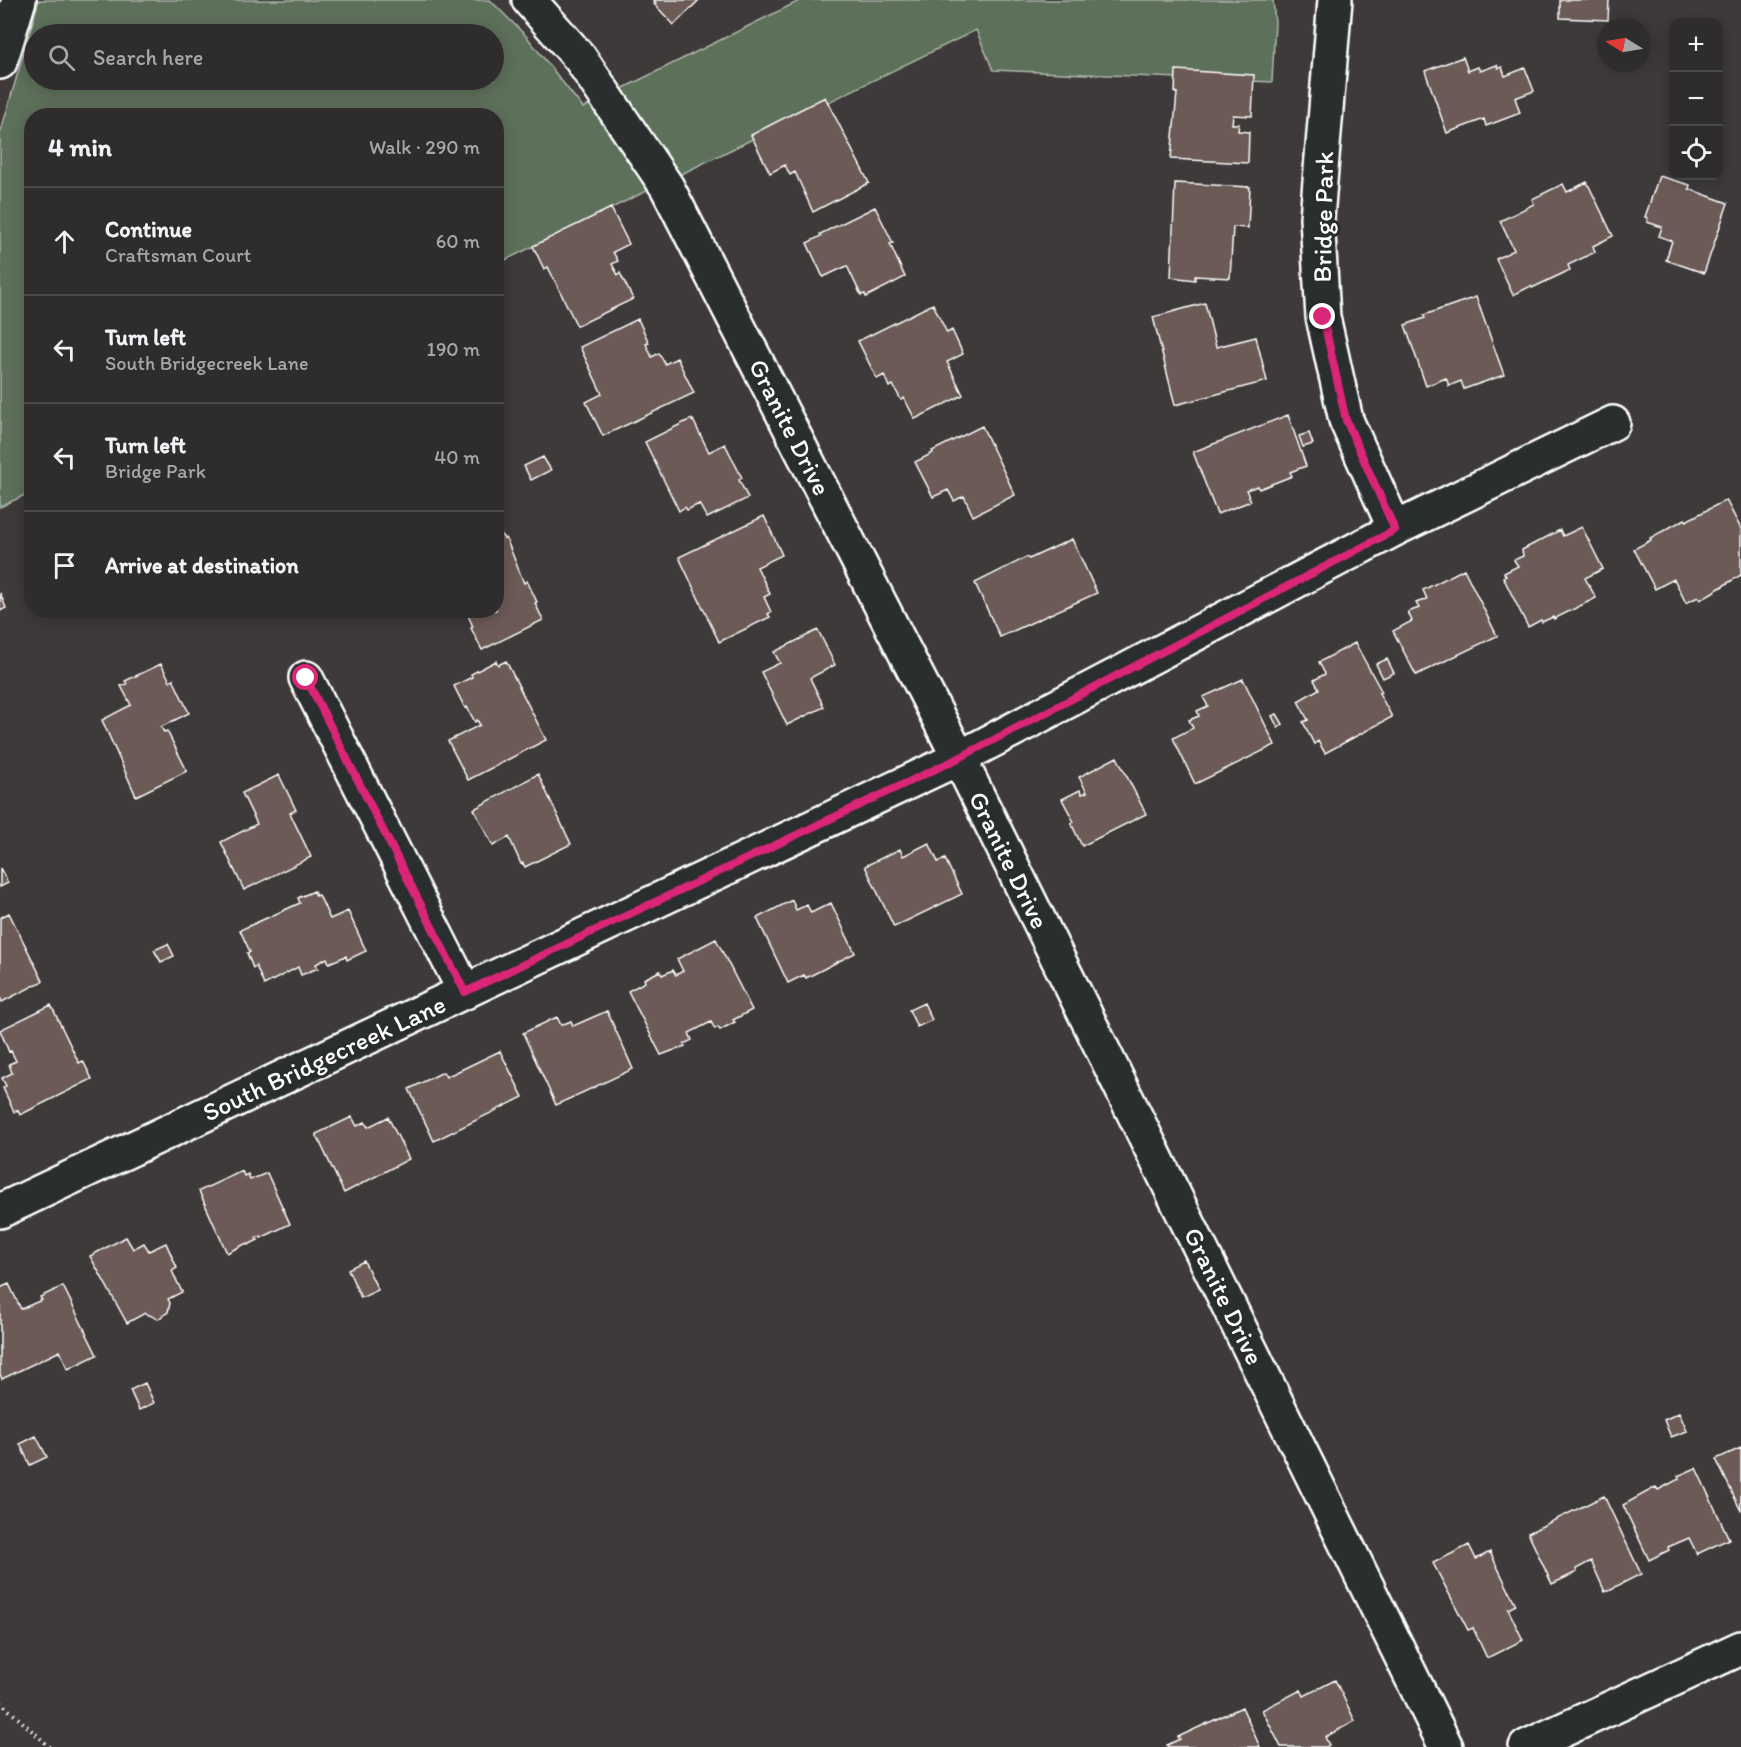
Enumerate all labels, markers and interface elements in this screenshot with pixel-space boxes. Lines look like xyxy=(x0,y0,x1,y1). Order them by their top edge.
north arrow xyxy=(1597,18,1651,72)
map controls xyxy=(1669,18,1723,180)
button: + xyxy=(1669,18,1723,72)
search box xyxy=(24,24,504,90)
icon: search xyxy=(45,41,78,74)
text: Search here xyxy=(93,44,203,71)
button: − xyxy=(1669,72,1723,126)
button: locate xyxy=(1669,126,1723,180)
text: 4 min xyxy=(48,131,112,163)
text: Walk · 290 m xyxy=(369,135,480,159)
street label: Bridge Park xyxy=(1306,151,1340,283)
text: Continue xyxy=(105,216,192,243)
icon: ahead xyxy=(48,225,81,258)
text: 60 m xyxy=(436,229,480,253)
text: Craftsman Court xyxy=(105,243,251,267)
route end xyxy=(1309,303,1335,329)
text: Turn left xyxy=(105,324,186,351)
icon: left xyxy=(48,333,81,366)
text: 190 m xyxy=(427,337,480,361)
text: South Bridgecreek Lane xyxy=(105,351,309,375)
street label: Granite Drive xyxy=(742,353,838,501)
text: Turn left xyxy=(105,432,186,459)
icon: left xyxy=(48,441,81,474)
text: 40 m xyxy=(434,445,480,469)
text: Bridge Park xyxy=(105,459,206,483)
icon: arrive xyxy=(48,549,81,582)
text: Arrive at destination xyxy=(105,552,299,579)
route start xyxy=(292,664,318,690)
street label: Granite Drive xyxy=(962,786,1056,934)
street label: South Bridgecreek Lane xyxy=(197,988,451,1128)
street label: Granite Drive xyxy=(1177,1222,1271,1370)

